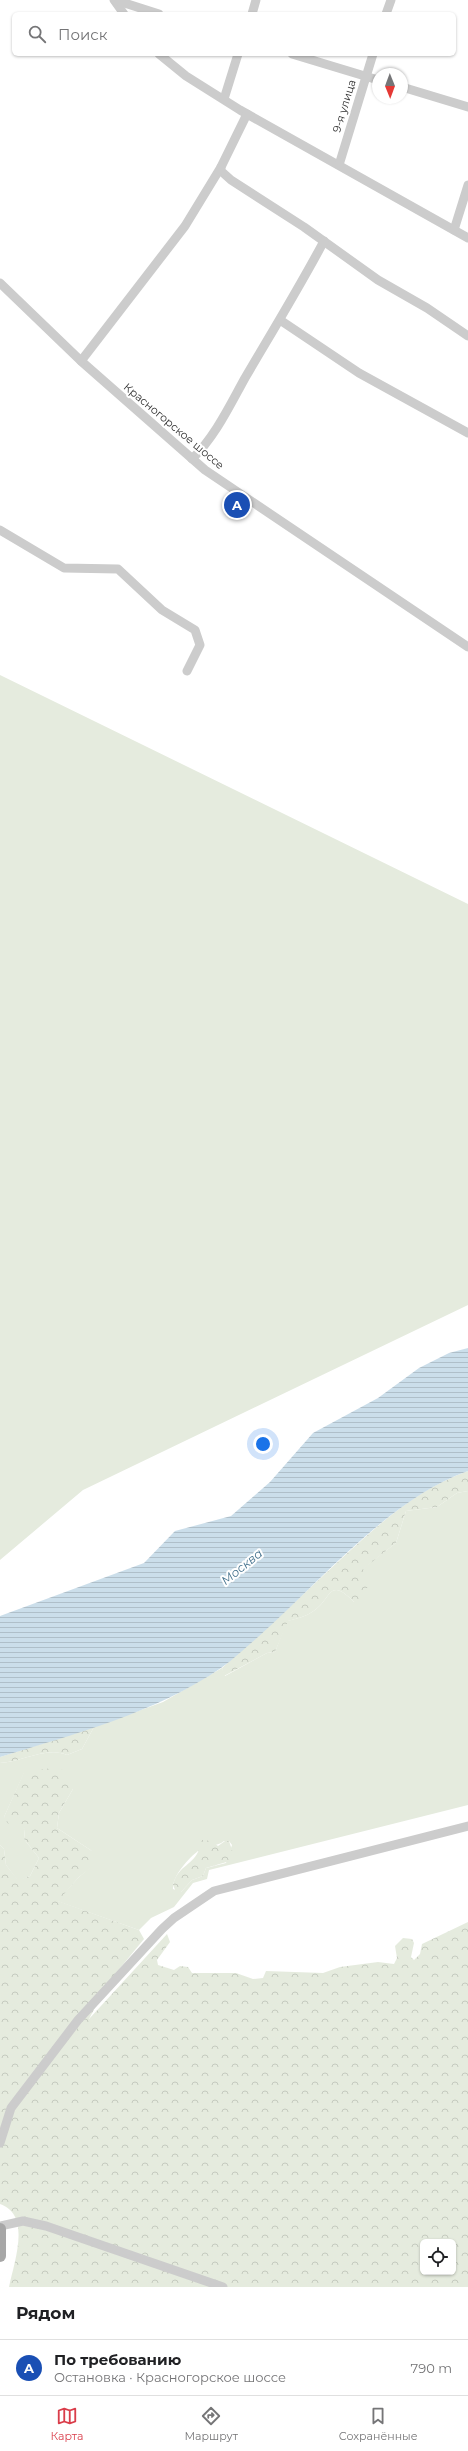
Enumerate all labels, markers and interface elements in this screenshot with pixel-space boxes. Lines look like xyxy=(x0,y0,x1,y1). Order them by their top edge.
search box xyxy=(12,12,456,56)
icon: search xyxy=(26,23,48,45)
text: Поиск xyxy=(58,25,107,44)
north arrow xyxy=(372,68,408,104)
street label: 9-я улица xyxy=(329,78,359,134)
street label: Красногорское шоссе xyxy=(121,380,227,472)
pin: A xyxy=(224,490,250,520)
your location xyxy=(253,1434,273,1454)
water label: Москва xyxy=(218,1545,265,1588)
map controls xyxy=(420,2239,456,2275)
button: locate xyxy=(420,2239,456,2275)
text: Рядом xyxy=(16,2303,75,2323)
text: По требованию xyxy=(54,2350,181,2369)
text: A xyxy=(24,2360,34,2376)
text: 790 m xyxy=(411,2360,452,2376)
text: Остановка · Красногорское шоссе xyxy=(54,2369,286,2385)
tab: Карта xyxy=(50,2405,83,2443)
tab: Маршрут xyxy=(184,2405,238,2443)
tab: Сохранённые xyxy=(339,2405,418,2443)

